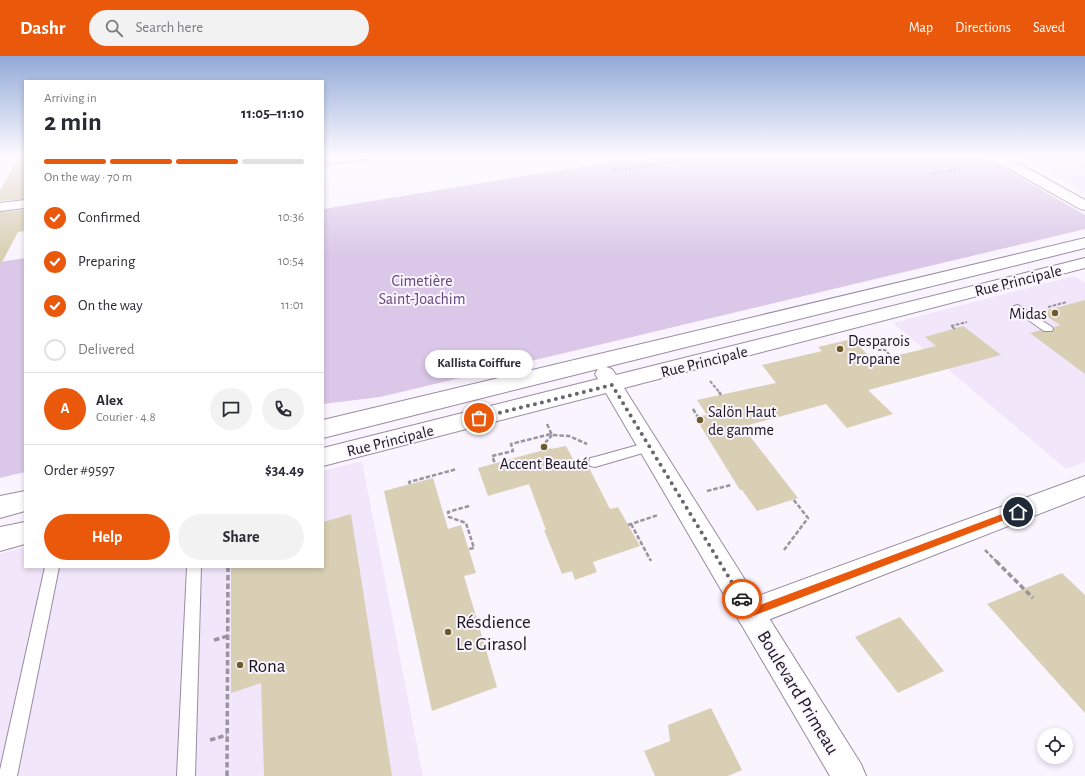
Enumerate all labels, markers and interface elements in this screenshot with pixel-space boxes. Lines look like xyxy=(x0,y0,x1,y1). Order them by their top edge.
search box xyxy=(89,10,369,46)
icon: search xyxy=(103,17,125,39)
text: Dashr xyxy=(20,19,65,38)
text: Search here xyxy=(135,20,203,35)
text: Map xyxy=(909,21,933,35)
text: Directions xyxy=(955,21,1011,35)
text: Saved xyxy=(1033,21,1065,35)
text: Arriving in xyxy=(44,92,97,105)
text: 11:05–11:10 xyxy=(241,106,304,121)
text: 2 min xyxy=(44,109,102,135)
text: On the way · 70 m xyxy=(44,171,132,184)
icon: check xyxy=(44,207,66,229)
text: Confirmed xyxy=(78,210,140,225)
text: 10:36 xyxy=(278,211,304,224)
icon: check xyxy=(44,251,66,273)
text: Preparing xyxy=(78,254,135,269)
text: 10:54 xyxy=(278,255,304,268)
street label: Rue Principale xyxy=(973,262,1063,300)
park label: Cimetière Saint-Joachim xyxy=(378,273,466,307)
icon: check xyxy=(44,295,66,317)
text: On the way xyxy=(78,298,143,313)
text: 11:01 xyxy=(281,299,304,312)
place label: Midas xyxy=(1009,306,1047,322)
marker: Midas xyxy=(1050,308,1060,318)
place label: Desparois Propane xyxy=(848,333,910,367)
text: Delivered xyxy=(78,342,135,357)
street label: Rue Principale xyxy=(659,343,749,381)
marker: Desparois Propane xyxy=(835,344,845,354)
callout: Kallista Coiffure xyxy=(425,350,533,378)
text: Kallista Coiffure xyxy=(437,357,521,370)
button: chat xyxy=(210,388,252,430)
button: phone xyxy=(262,388,304,430)
text: Alex xyxy=(96,393,123,408)
text: A xyxy=(60,401,70,416)
pin xyxy=(462,401,496,435)
place label: Salön Haut de gamme xyxy=(708,404,776,438)
icon: bag xyxy=(468,407,490,429)
text: Courier · 4.8 xyxy=(96,411,156,424)
marker: Salön Haut de gamme xyxy=(695,415,705,425)
street label: Rue Principale xyxy=(345,422,435,460)
marker: Accent Beauté xyxy=(539,442,549,452)
place label: Accent Beauté xyxy=(500,456,588,472)
text: Order #9597 xyxy=(44,463,115,478)
text: $34.49 xyxy=(265,463,304,478)
pin xyxy=(1001,495,1035,529)
icon: home xyxy=(1007,501,1029,523)
button: Help xyxy=(44,514,170,560)
button: Share xyxy=(178,514,304,560)
courier xyxy=(722,579,762,619)
icon: car xyxy=(731,588,753,610)
place label: Résdience Le Girasol xyxy=(456,613,531,654)
marker: Résdience Le Girasol xyxy=(443,627,453,637)
street label: Boulevard Primeau xyxy=(753,628,842,758)
place label: Rona xyxy=(248,657,286,676)
marker: Rona xyxy=(235,660,245,670)
map controls xyxy=(1037,728,1073,764)
button: locate xyxy=(1037,728,1073,764)

